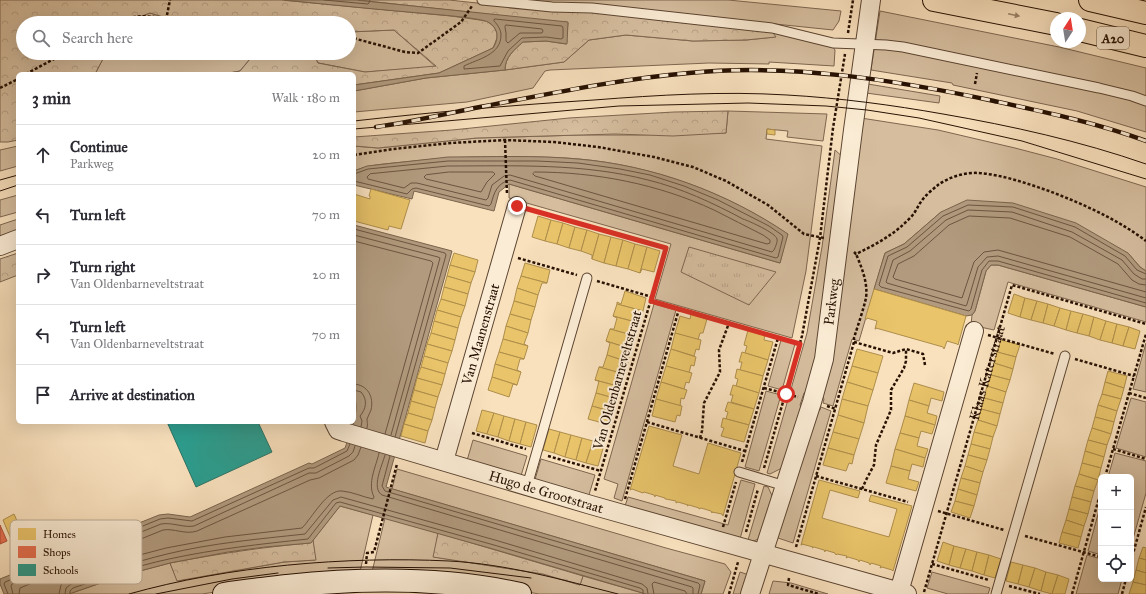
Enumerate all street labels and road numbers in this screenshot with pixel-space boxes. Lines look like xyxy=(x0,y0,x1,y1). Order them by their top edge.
road number: A20 xyxy=(1097,27,1129,49)
street label: Parkweg xyxy=(820,277,843,326)
street label: Van Maanenstraat xyxy=(458,282,503,388)
street label: Van Oldenbarneveltstraat xyxy=(589,308,646,453)
street label: Klaas Katerstraat xyxy=(966,324,1009,422)
street label: Hugo de Grootstraat xyxy=(487,467,605,517)

